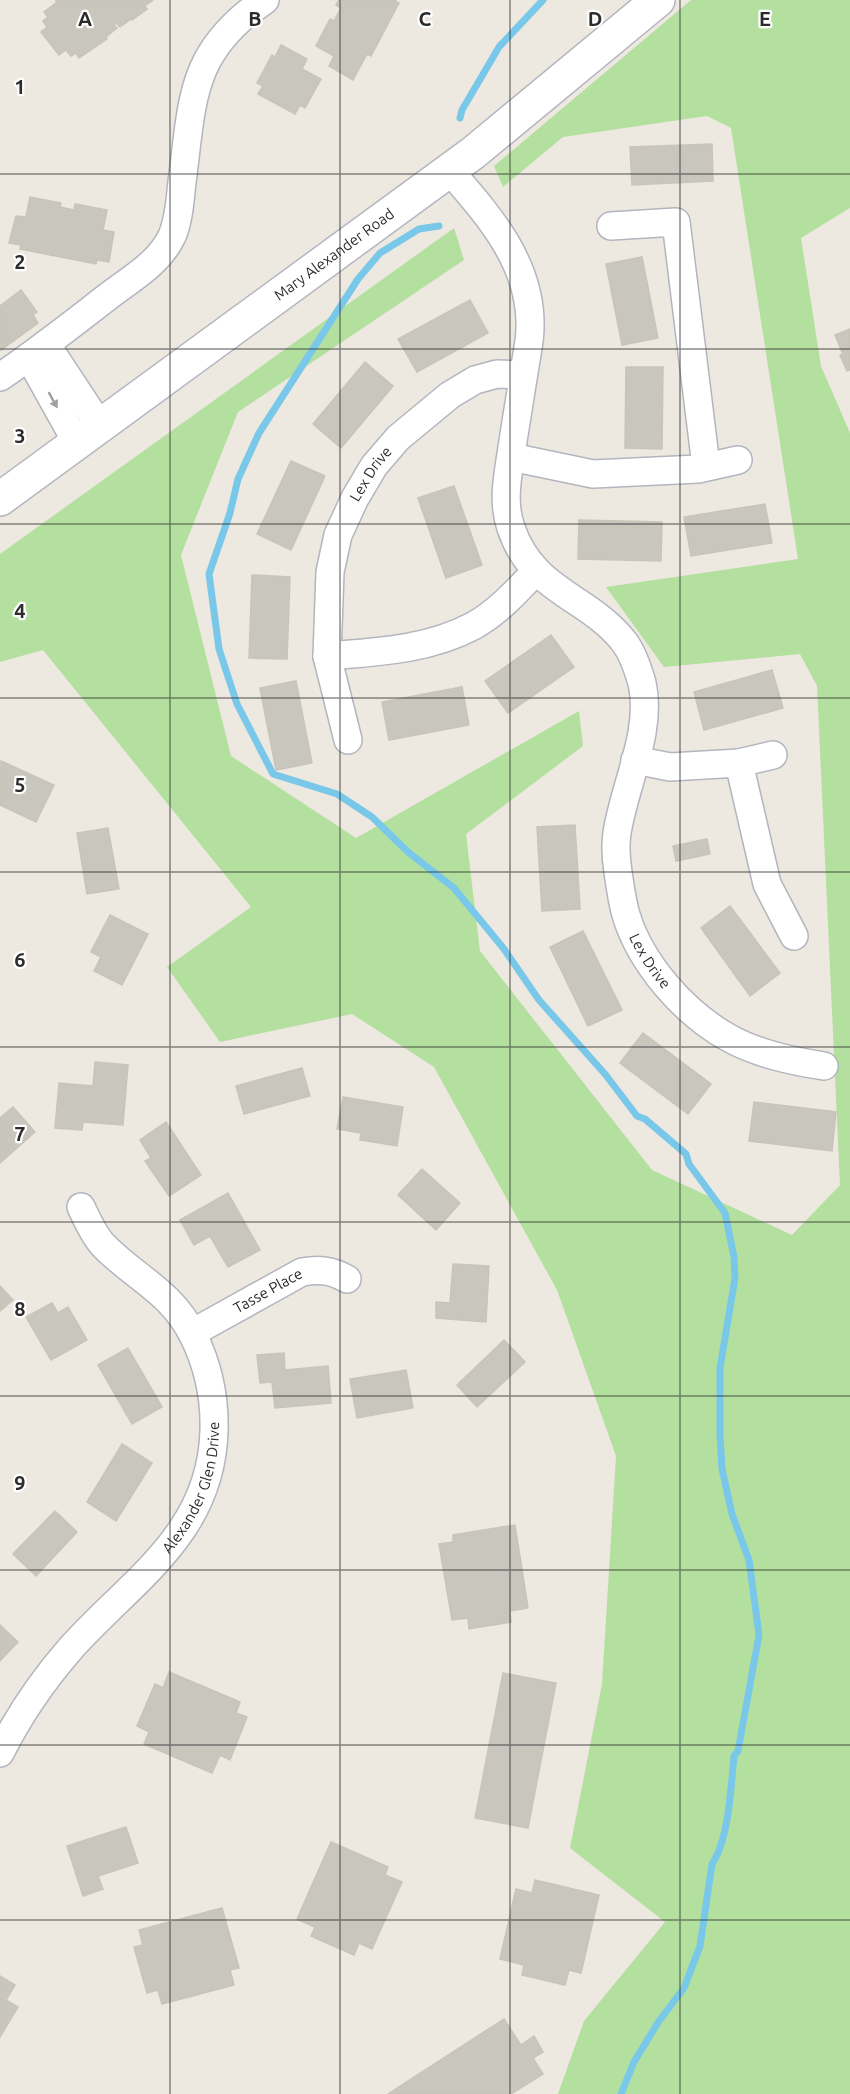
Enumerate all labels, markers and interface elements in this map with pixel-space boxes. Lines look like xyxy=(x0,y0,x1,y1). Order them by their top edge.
text: A xyxy=(78,7,92,30)
text: B xyxy=(248,7,262,30)
text: C xyxy=(419,7,432,30)
text: D xyxy=(588,7,602,30)
text: E xyxy=(759,7,771,30)
text: 1 xyxy=(14,75,26,98)
street label: Mary Alexander Road xyxy=(271,205,397,304)
text: 2 xyxy=(14,250,26,273)
one-way arrow xyxy=(48,392,58,409)
text: 3 xyxy=(14,424,26,447)
street label: Lex Drive xyxy=(346,443,395,504)
text: 4 xyxy=(14,599,26,622)
text: 5 xyxy=(14,773,26,796)
street label: Lex Drive xyxy=(626,931,674,992)
text: 6 xyxy=(14,948,26,971)
text: 7 xyxy=(14,1122,26,1145)
street label: Tasse Place xyxy=(230,1264,305,1316)
text: 8 xyxy=(14,1297,26,1320)
street label: Alexander Glen Drive xyxy=(158,1422,222,1556)
text: 9 xyxy=(14,1471,26,1494)

